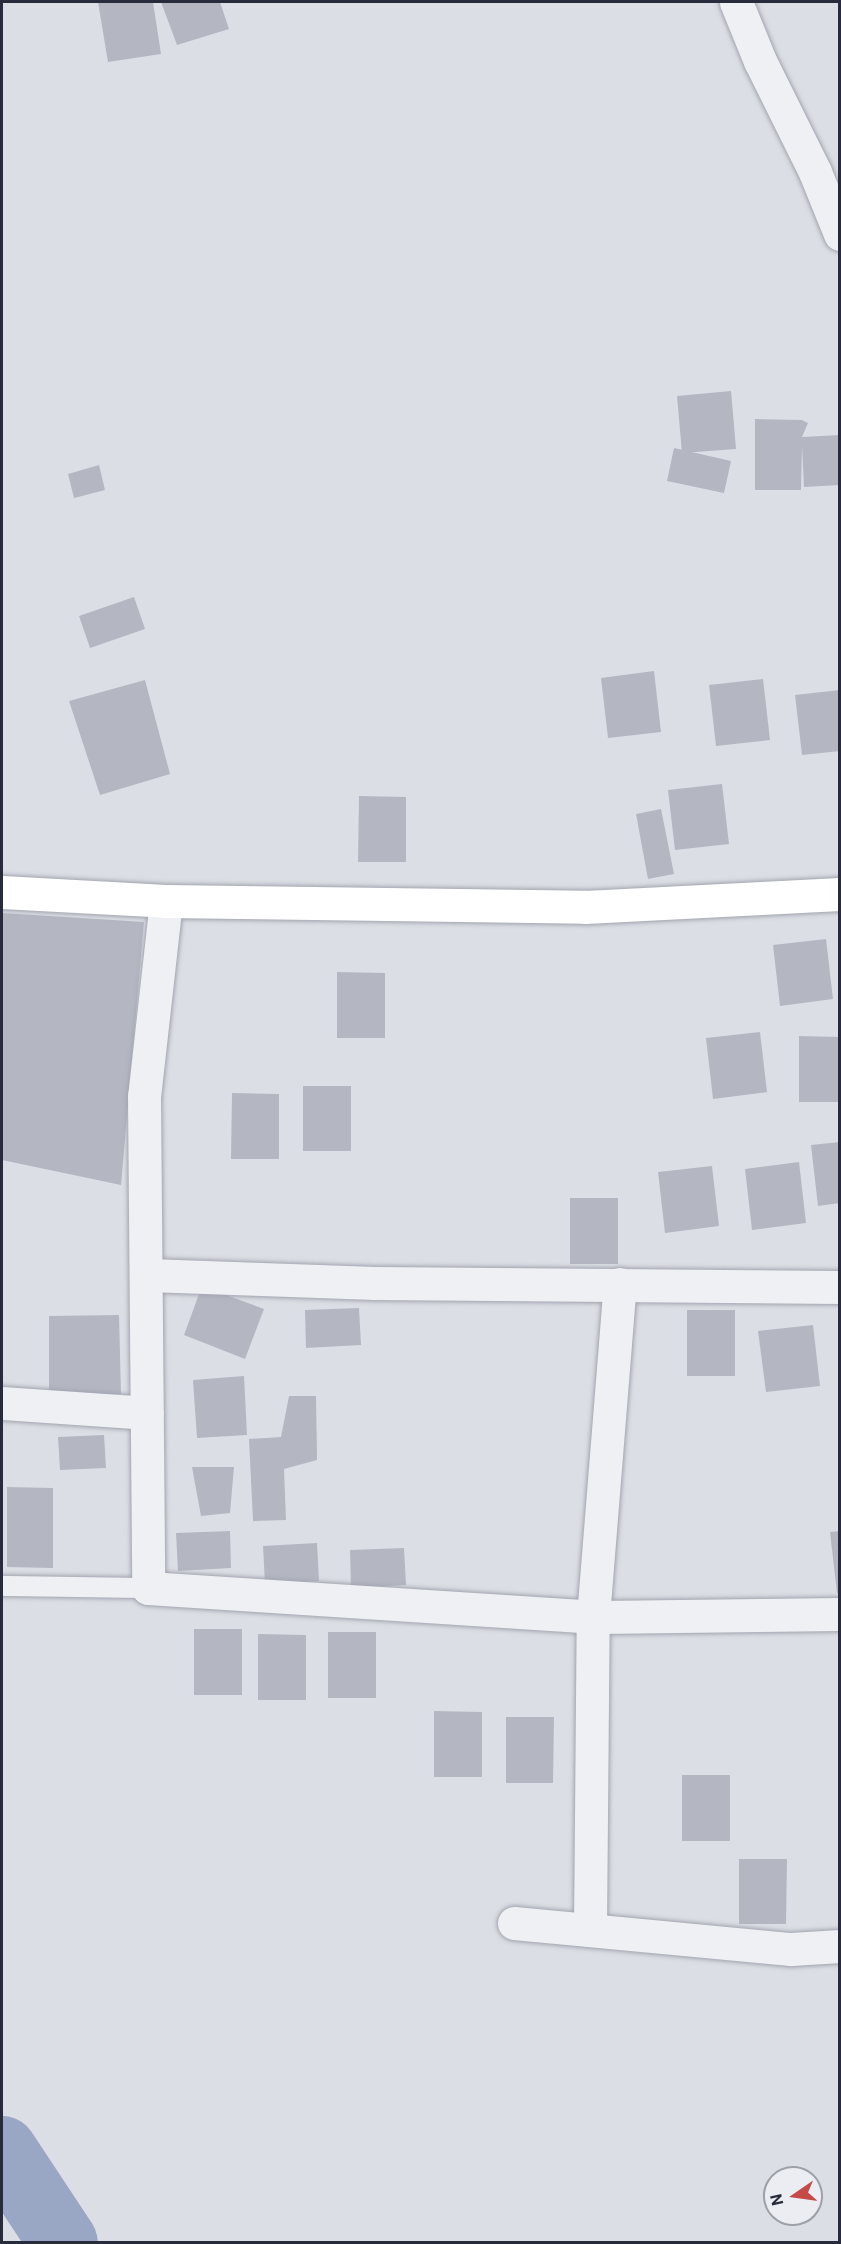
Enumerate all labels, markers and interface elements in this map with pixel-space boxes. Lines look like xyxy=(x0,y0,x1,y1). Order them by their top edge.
north arrow xyxy=(763,2166,823,2226)
text: N xyxy=(766,2192,787,2207)

